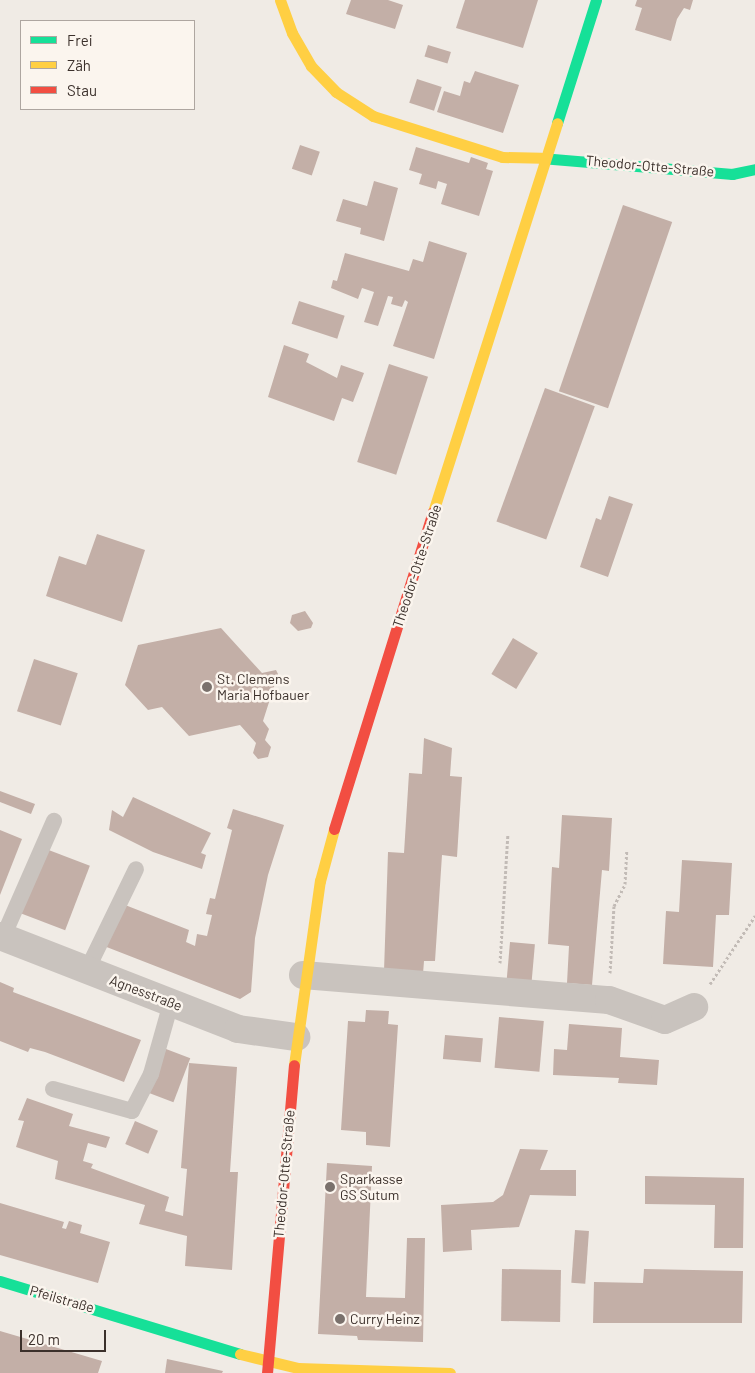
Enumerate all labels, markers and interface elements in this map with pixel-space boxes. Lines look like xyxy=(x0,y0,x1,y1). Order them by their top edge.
legend xyxy=(20,20,195,110)
text: Frei xyxy=(67,31,93,49)
text: Zäh xyxy=(67,56,91,74)
text: Stau xyxy=(67,81,97,99)
street label: Theodor-Otte-Straße xyxy=(585,152,715,180)
street label: Theodor-Otte-Straße xyxy=(389,502,445,630)
place label: St. Clemens Maria Hofbauer xyxy=(217,671,309,704)
marker: St. Clemens Maria Hofbauer xyxy=(201,681,213,693)
street label: Agnesstraße xyxy=(107,971,185,1015)
street label: Theodor-Otte-Straße xyxy=(270,1109,298,1239)
place label: Sparkasse GS Sutum xyxy=(340,1171,403,1204)
marker: Sparkasse GS Sutum xyxy=(324,1181,336,1193)
street label: Pfeilstraße xyxy=(28,1282,96,1316)
place label: Curry Heinz xyxy=(350,1311,420,1327)
marker: Curry Heinz xyxy=(334,1313,346,1325)
scale bar xyxy=(22,1320,109,1352)
text: 20 m xyxy=(28,1330,60,1348)

